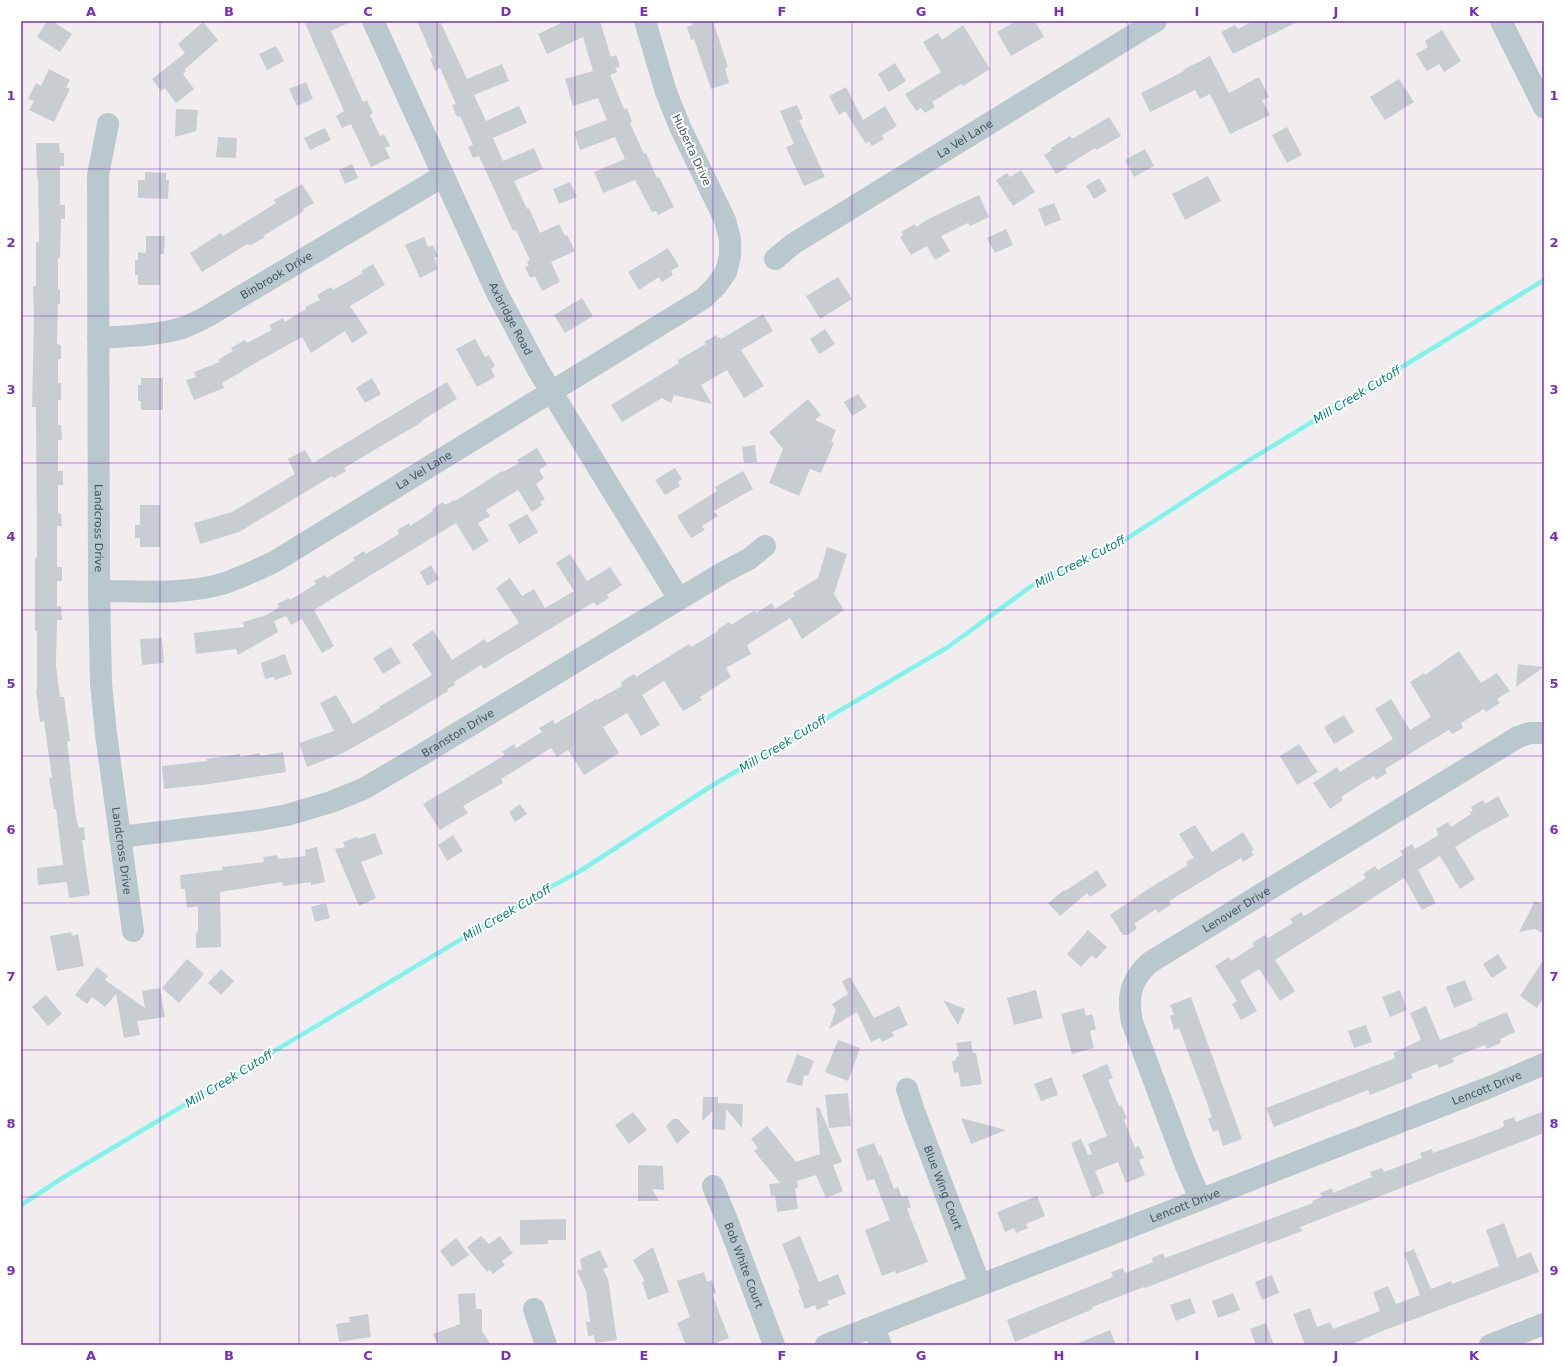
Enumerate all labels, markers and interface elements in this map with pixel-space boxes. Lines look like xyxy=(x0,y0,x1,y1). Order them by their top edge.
text: A xyxy=(86,4,96,19)
text: B xyxy=(224,4,234,19)
text: C xyxy=(363,4,373,19)
text: D xyxy=(501,4,512,19)
text: E xyxy=(640,4,648,19)
text: F xyxy=(778,4,786,19)
text: G xyxy=(916,4,926,19)
text: H xyxy=(1054,4,1064,19)
text: I xyxy=(1195,4,1199,19)
text: J xyxy=(1333,4,1338,19)
text: K xyxy=(1469,4,1480,19)
text: 1 xyxy=(6,88,16,103)
text: 1 xyxy=(1549,88,1559,103)
street label: Huberta Drive xyxy=(669,112,714,188)
street label: La Vel Lane xyxy=(935,117,995,161)
text: 2 xyxy=(6,235,16,250)
text: 2 xyxy=(1549,235,1559,250)
street label: Binbrook Drive xyxy=(238,249,315,302)
street label: Axbridge Road xyxy=(486,280,535,357)
water label: Mill Creek Cutoff xyxy=(1311,363,1404,427)
text: 3 xyxy=(6,382,16,397)
text: 3 xyxy=(1549,382,1559,397)
street label: La Vel Lane xyxy=(394,448,455,492)
street label: Landcross Drive xyxy=(92,484,105,572)
text: 4 xyxy=(6,529,16,544)
text: 4 xyxy=(1549,529,1559,544)
water label: Mill Creek Cutoff xyxy=(1032,533,1129,591)
text: 5 xyxy=(6,676,16,691)
text: 5 xyxy=(1549,676,1559,691)
street label: Branston Drive xyxy=(419,706,497,760)
water label: Mill Creek Cutoff xyxy=(737,712,830,776)
street label: Landcross Drive xyxy=(109,806,134,896)
text: 6 xyxy=(6,822,16,837)
text: 6 xyxy=(1549,822,1559,837)
water label: Mill Creek Cutoff xyxy=(460,881,555,944)
street label: Lenover Drive xyxy=(1200,884,1273,936)
text: 7 xyxy=(6,969,16,984)
text: 7 xyxy=(1549,969,1559,984)
water label: Mill Creek Cutoff xyxy=(183,1047,276,1111)
street label: Lencott Drive xyxy=(1450,1068,1524,1108)
text: 8 xyxy=(6,1116,16,1131)
text: 8 xyxy=(1549,1116,1559,1131)
street label: Blue Wing Court xyxy=(921,1144,965,1232)
street label: Lencott Drive xyxy=(1148,1186,1222,1225)
street label: Bob White Court xyxy=(721,1221,766,1311)
text: 9 xyxy=(6,1263,16,1278)
text: 9 xyxy=(1549,1263,1559,1278)
text: A xyxy=(86,1348,96,1363)
text: B xyxy=(224,1348,234,1363)
text: C xyxy=(363,1348,373,1363)
text: D xyxy=(501,1348,512,1363)
text: E xyxy=(640,1348,648,1363)
text: F xyxy=(778,1348,786,1363)
text: G xyxy=(916,1348,926,1363)
text: H xyxy=(1054,1348,1064,1363)
text: I xyxy=(1195,1348,1199,1363)
text: J xyxy=(1333,1348,1338,1363)
text: K xyxy=(1469,1348,1480,1363)

